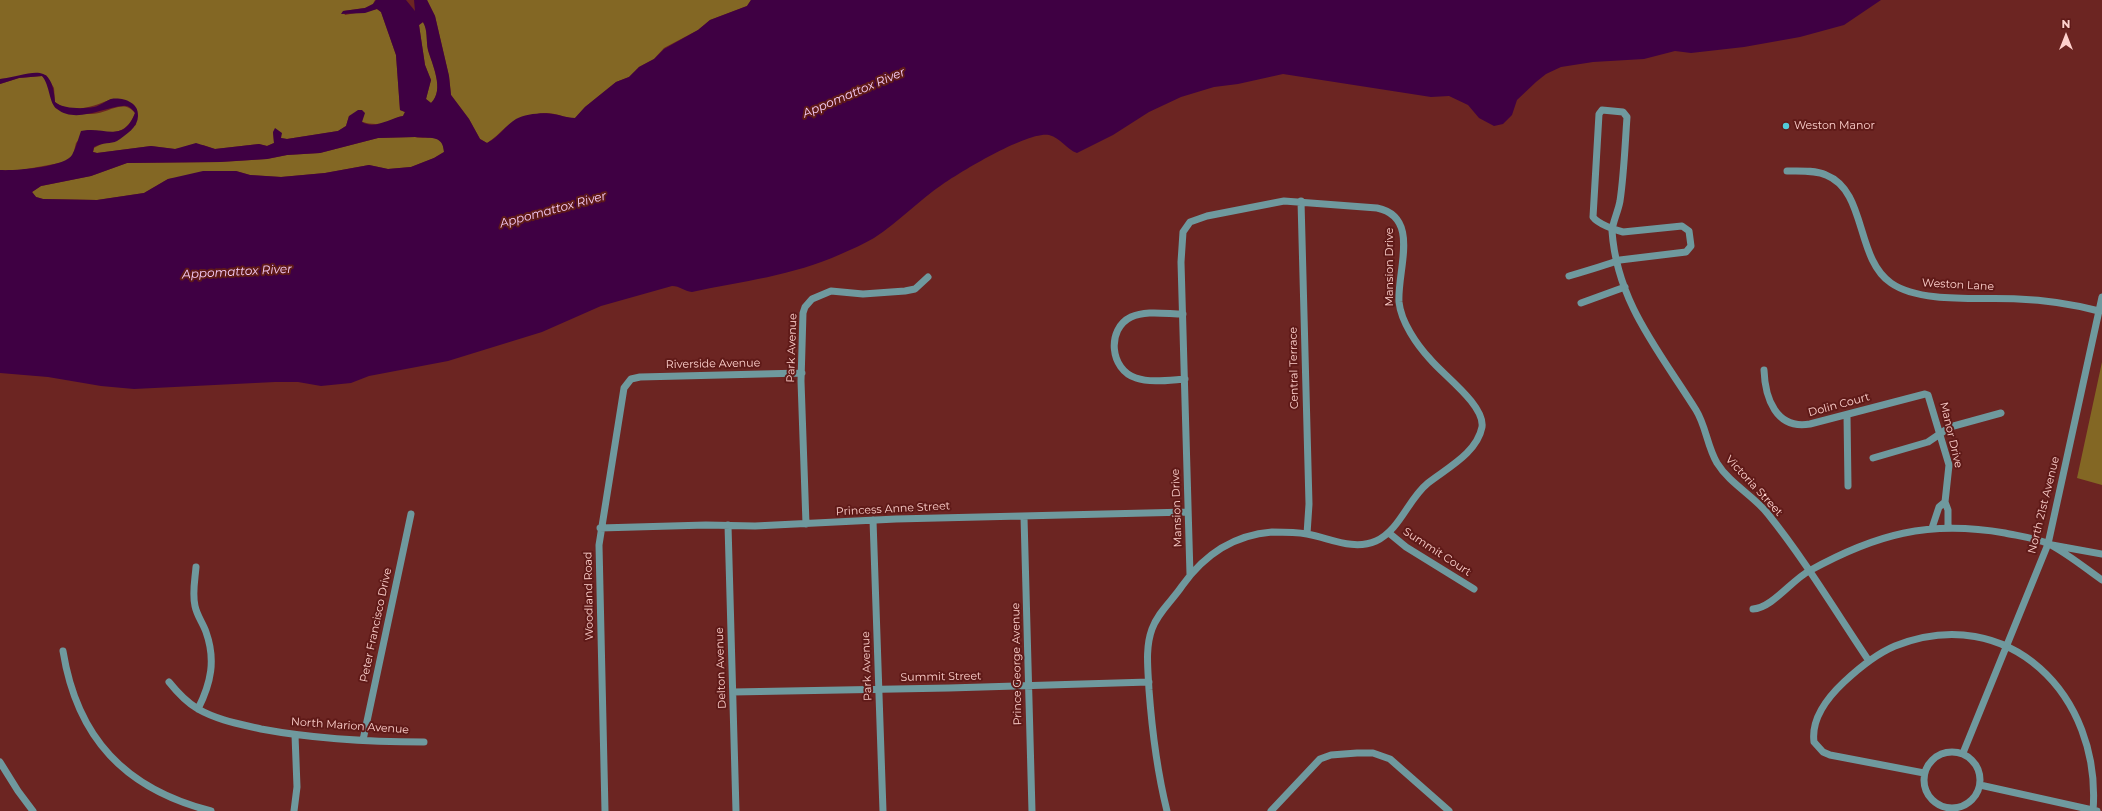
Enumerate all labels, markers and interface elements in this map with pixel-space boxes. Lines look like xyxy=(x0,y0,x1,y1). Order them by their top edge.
north arrow xyxy=(2046,16,2086,56)
text: N xyxy=(2062,17,2070,31)
water label: Appomattox River xyxy=(801,65,907,121)
place label: Weston Manor xyxy=(1794,119,1875,133)
marker: Weston Manor xyxy=(1781,121,1791,131)
water label: Appomattox River xyxy=(498,189,608,231)
street label: Mansion Drive xyxy=(1383,228,1397,306)
water label: Appomattox River xyxy=(182,262,292,282)
street label: Weston Lane xyxy=(1922,277,1994,293)
street label: Park Avenue xyxy=(784,313,800,383)
street label: Central Terrace xyxy=(1287,327,1301,409)
street label: Riverside Avenue xyxy=(666,357,760,371)
street label: Dolin Court xyxy=(1807,390,1871,420)
street label: Manor Drive xyxy=(1937,401,1965,469)
street label: Victoria Street xyxy=(1723,453,1785,519)
street label: North 21st Avenue xyxy=(2026,455,2062,555)
street label: Mansion Drive xyxy=(1169,468,1185,548)
street label: Princess Anne Street xyxy=(836,499,950,519)
street label: Summit Court xyxy=(1400,525,1474,579)
street label: Woodland Road xyxy=(582,551,596,641)
street label: Peter Francisco Drive xyxy=(357,567,395,683)
street label: Prince George Avenue xyxy=(1009,602,1025,726)
street label: Delton Avenue xyxy=(713,627,729,709)
street label: Park Avenue xyxy=(859,631,875,701)
street label: Summit Street xyxy=(900,670,982,684)
street label: North Marion Avenue xyxy=(291,715,409,737)

